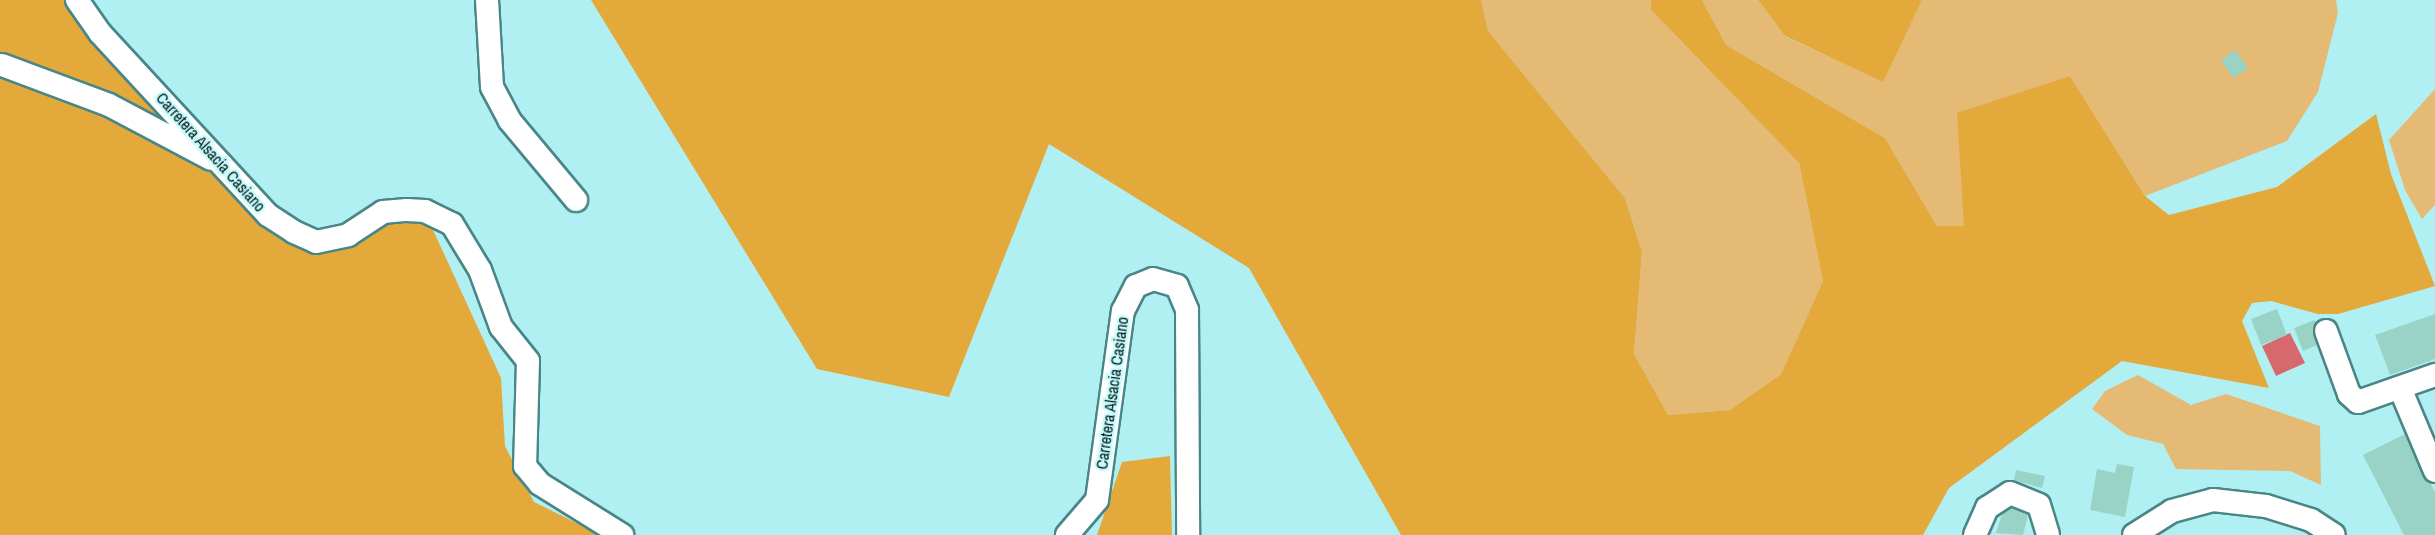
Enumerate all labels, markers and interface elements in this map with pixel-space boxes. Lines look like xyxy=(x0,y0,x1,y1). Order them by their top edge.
street label: Carretera Alsacia Casiano xyxy=(152,88,270,216)
street label: Carretera Alsacia Casiano xyxy=(1092,315,1132,471)

